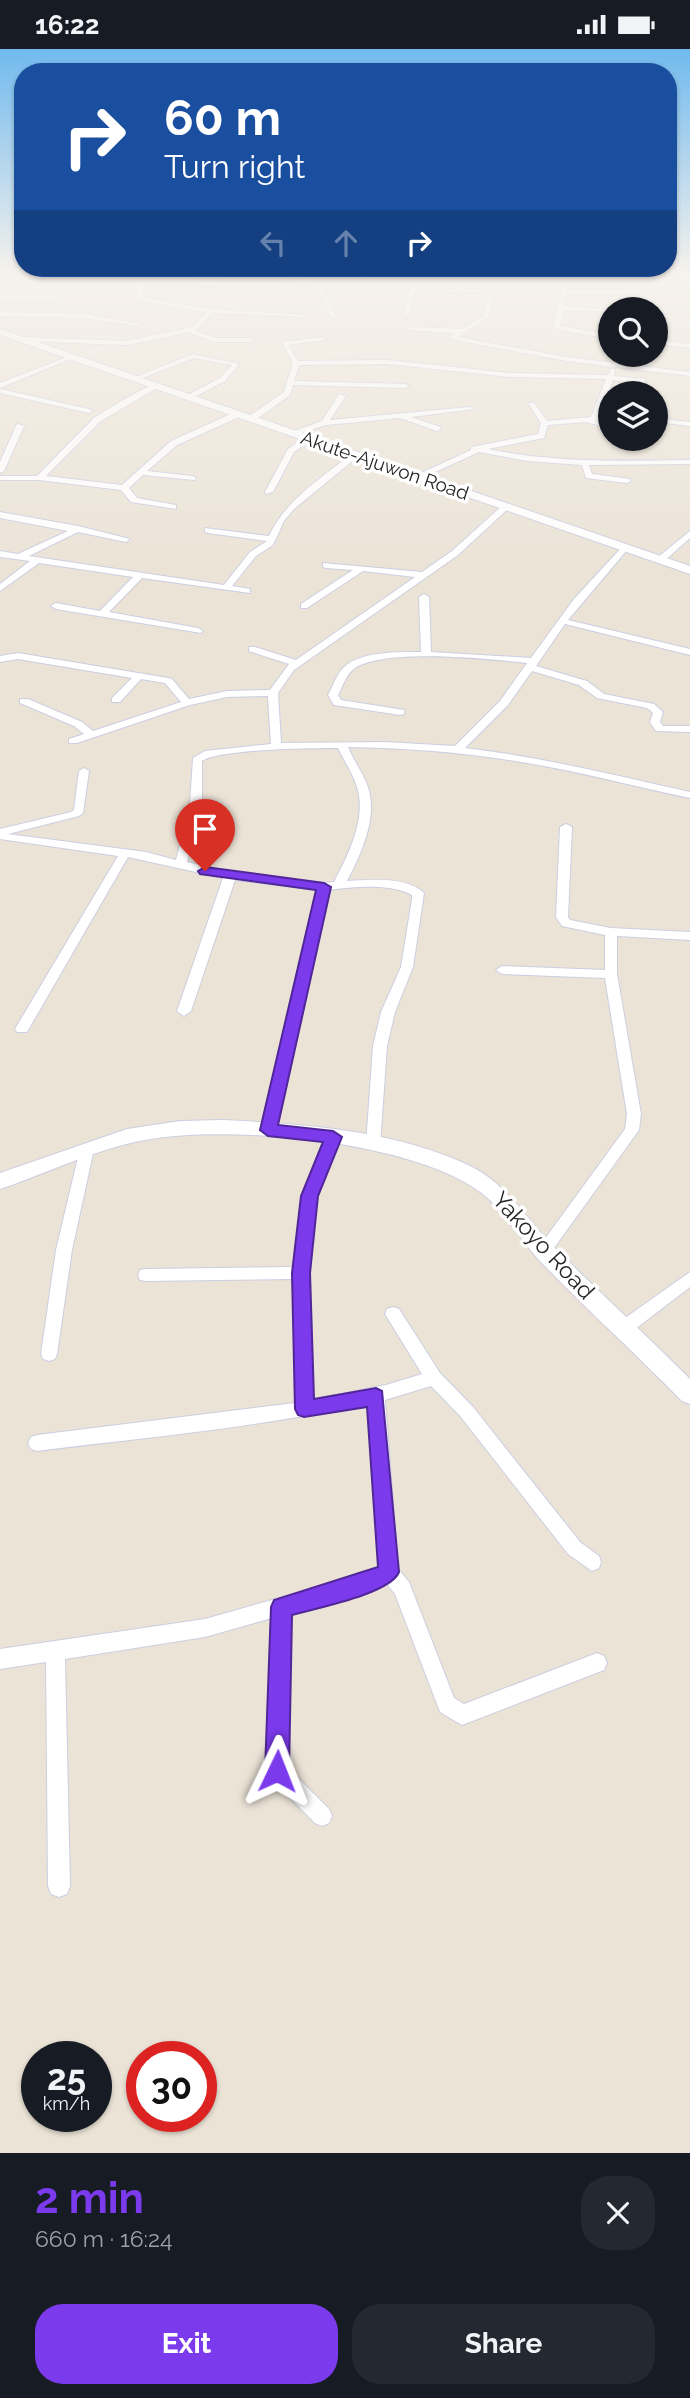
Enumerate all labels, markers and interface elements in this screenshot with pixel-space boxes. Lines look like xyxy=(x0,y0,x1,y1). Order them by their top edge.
text: 16:22 xyxy=(35,10,99,40)
text: 60 m xyxy=(164,89,281,146)
icon: right xyxy=(49,91,140,182)
text: Turn right xyxy=(164,148,305,185)
icon: left xyxy=(254,224,292,262)
icon: ahead xyxy=(327,224,365,262)
icon: right xyxy=(400,224,438,262)
map controls xyxy=(598,297,668,451)
button: search xyxy=(598,297,668,367)
button: layers xyxy=(598,381,668,451)
street label: Akute-Ajuwon Road xyxy=(298,426,472,504)
pin xyxy=(175,799,235,871)
icon: arrive xyxy=(186,810,224,848)
street label: Yakoyo Road xyxy=(487,1186,601,1304)
position arrow xyxy=(240,1734,314,1808)
speed limit sign: 30 xyxy=(126,2041,217,2132)
text: 25 xyxy=(47,2057,86,2098)
text: km/h xyxy=(43,2093,90,2114)
text: 2 min xyxy=(35,2174,144,2223)
button: close xyxy=(581,2176,655,2250)
text: 660 m · 16:24 xyxy=(35,2225,172,2252)
button: Exit xyxy=(35,2304,338,2384)
button: Share xyxy=(352,2304,655,2384)

